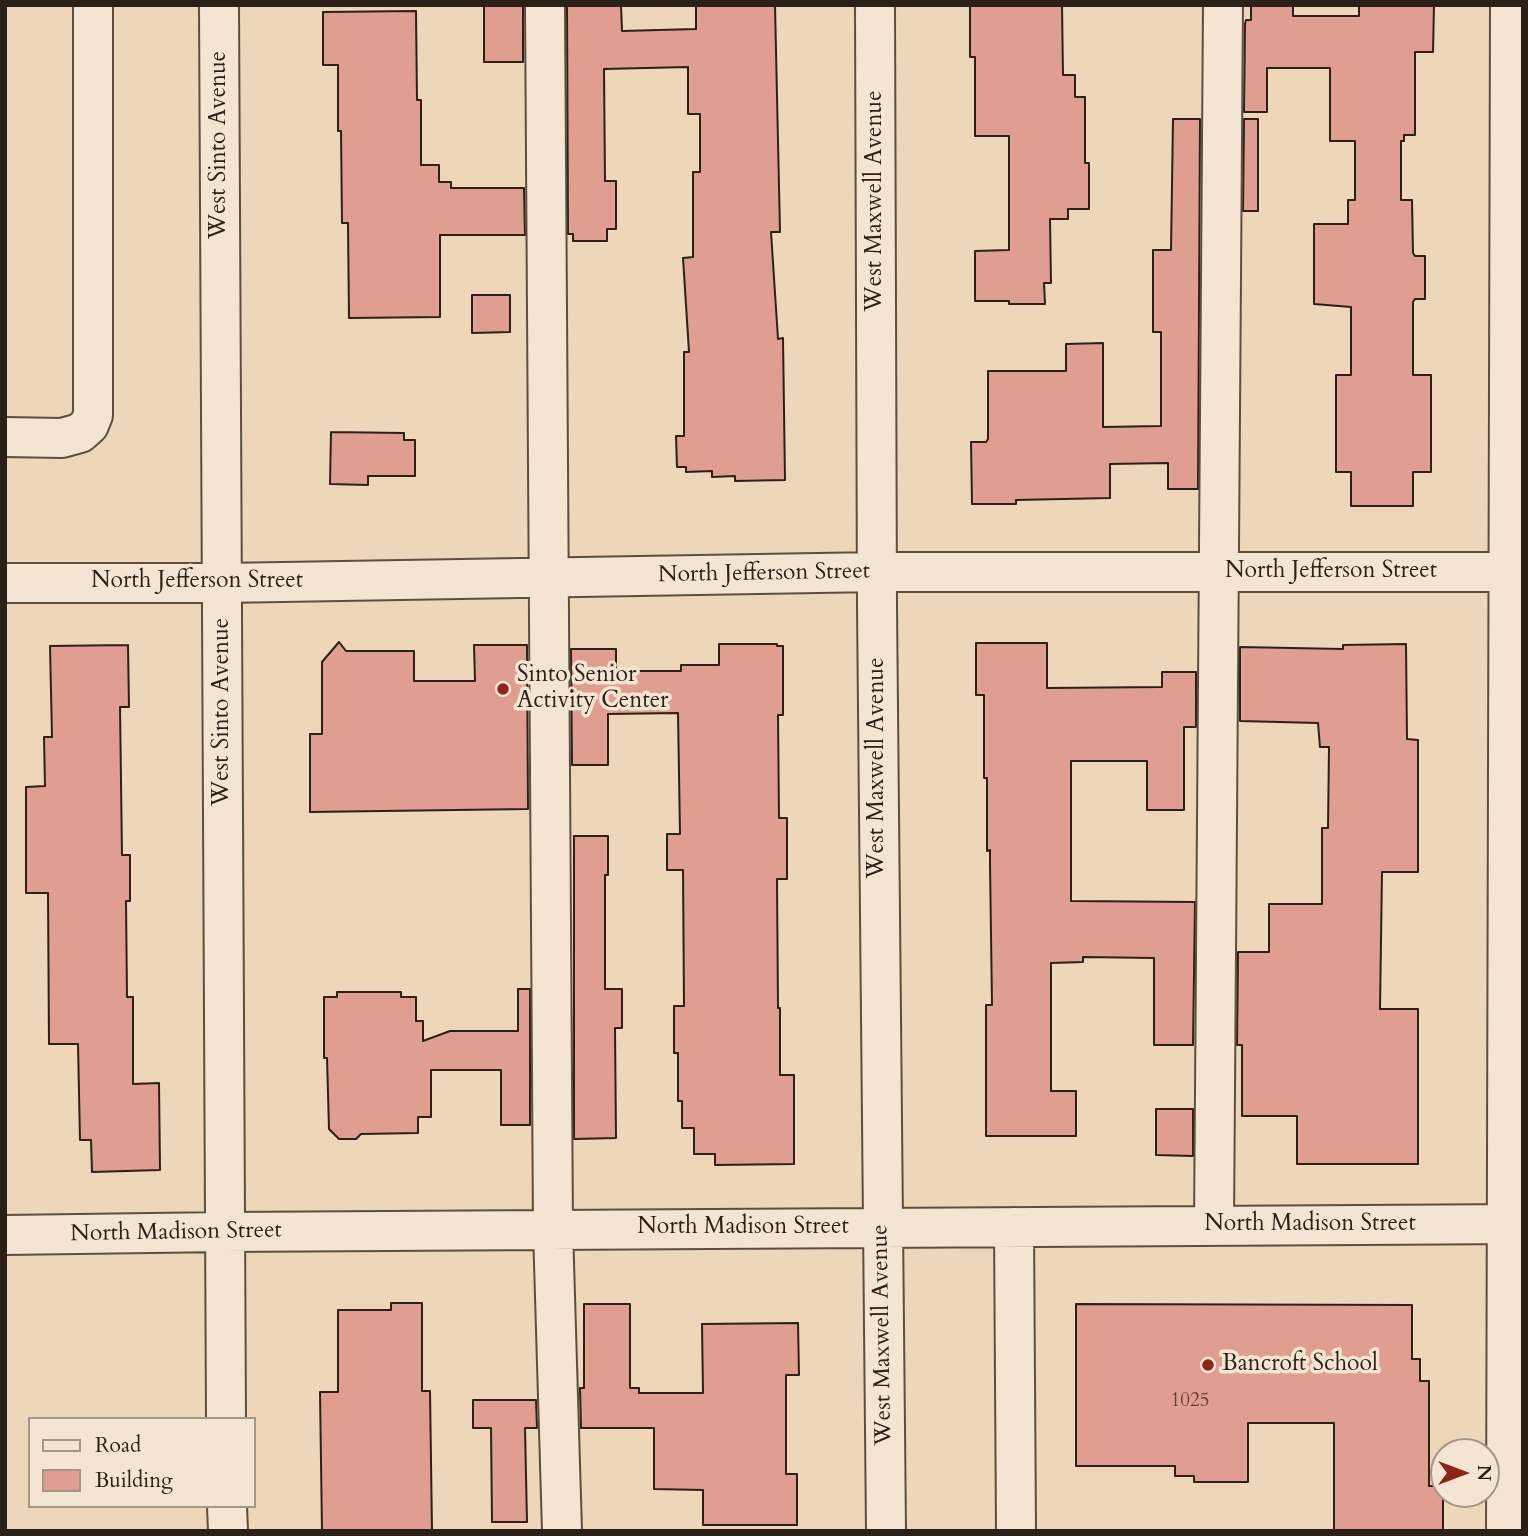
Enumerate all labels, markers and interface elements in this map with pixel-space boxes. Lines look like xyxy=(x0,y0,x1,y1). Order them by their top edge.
street label: West Sinto Avenue xyxy=(206,51,234,239)
street label: West Maxwell Avenue xyxy=(862,90,890,312)
street label: North Jefferson Street xyxy=(658,558,870,590)
street label: North Jefferson Street xyxy=(1225,558,1437,586)
street label: North Jefferson Street xyxy=(91,568,303,596)
street label: West Sinto Avenue xyxy=(209,618,237,806)
street label: West Maxwell Avenue xyxy=(864,657,892,879)
place label: Sinto Senior Activity Center xyxy=(517,662,668,716)
marker: Sinto Senior Activity Center xyxy=(495,681,511,697)
street label: North Madison Street xyxy=(1204,1211,1416,1239)
street label: North Madison Street xyxy=(637,1214,849,1242)
street label: North Madison Street xyxy=(70,1217,282,1249)
street label: West Maxwell Avenue xyxy=(867,1224,899,1446)
place label: Bancroft School xyxy=(1222,1351,1378,1379)
marker: Bancroft School xyxy=(1200,1357,1216,1373)
house number: 1025 xyxy=(1171,1391,1209,1413)
legend xyxy=(28,1417,256,1508)
text: Road xyxy=(95,1431,141,1460)
north arrow xyxy=(1430,1438,1500,1508)
text: N xyxy=(1471,1465,1497,1481)
text: Building xyxy=(95,1466,173,1495)

